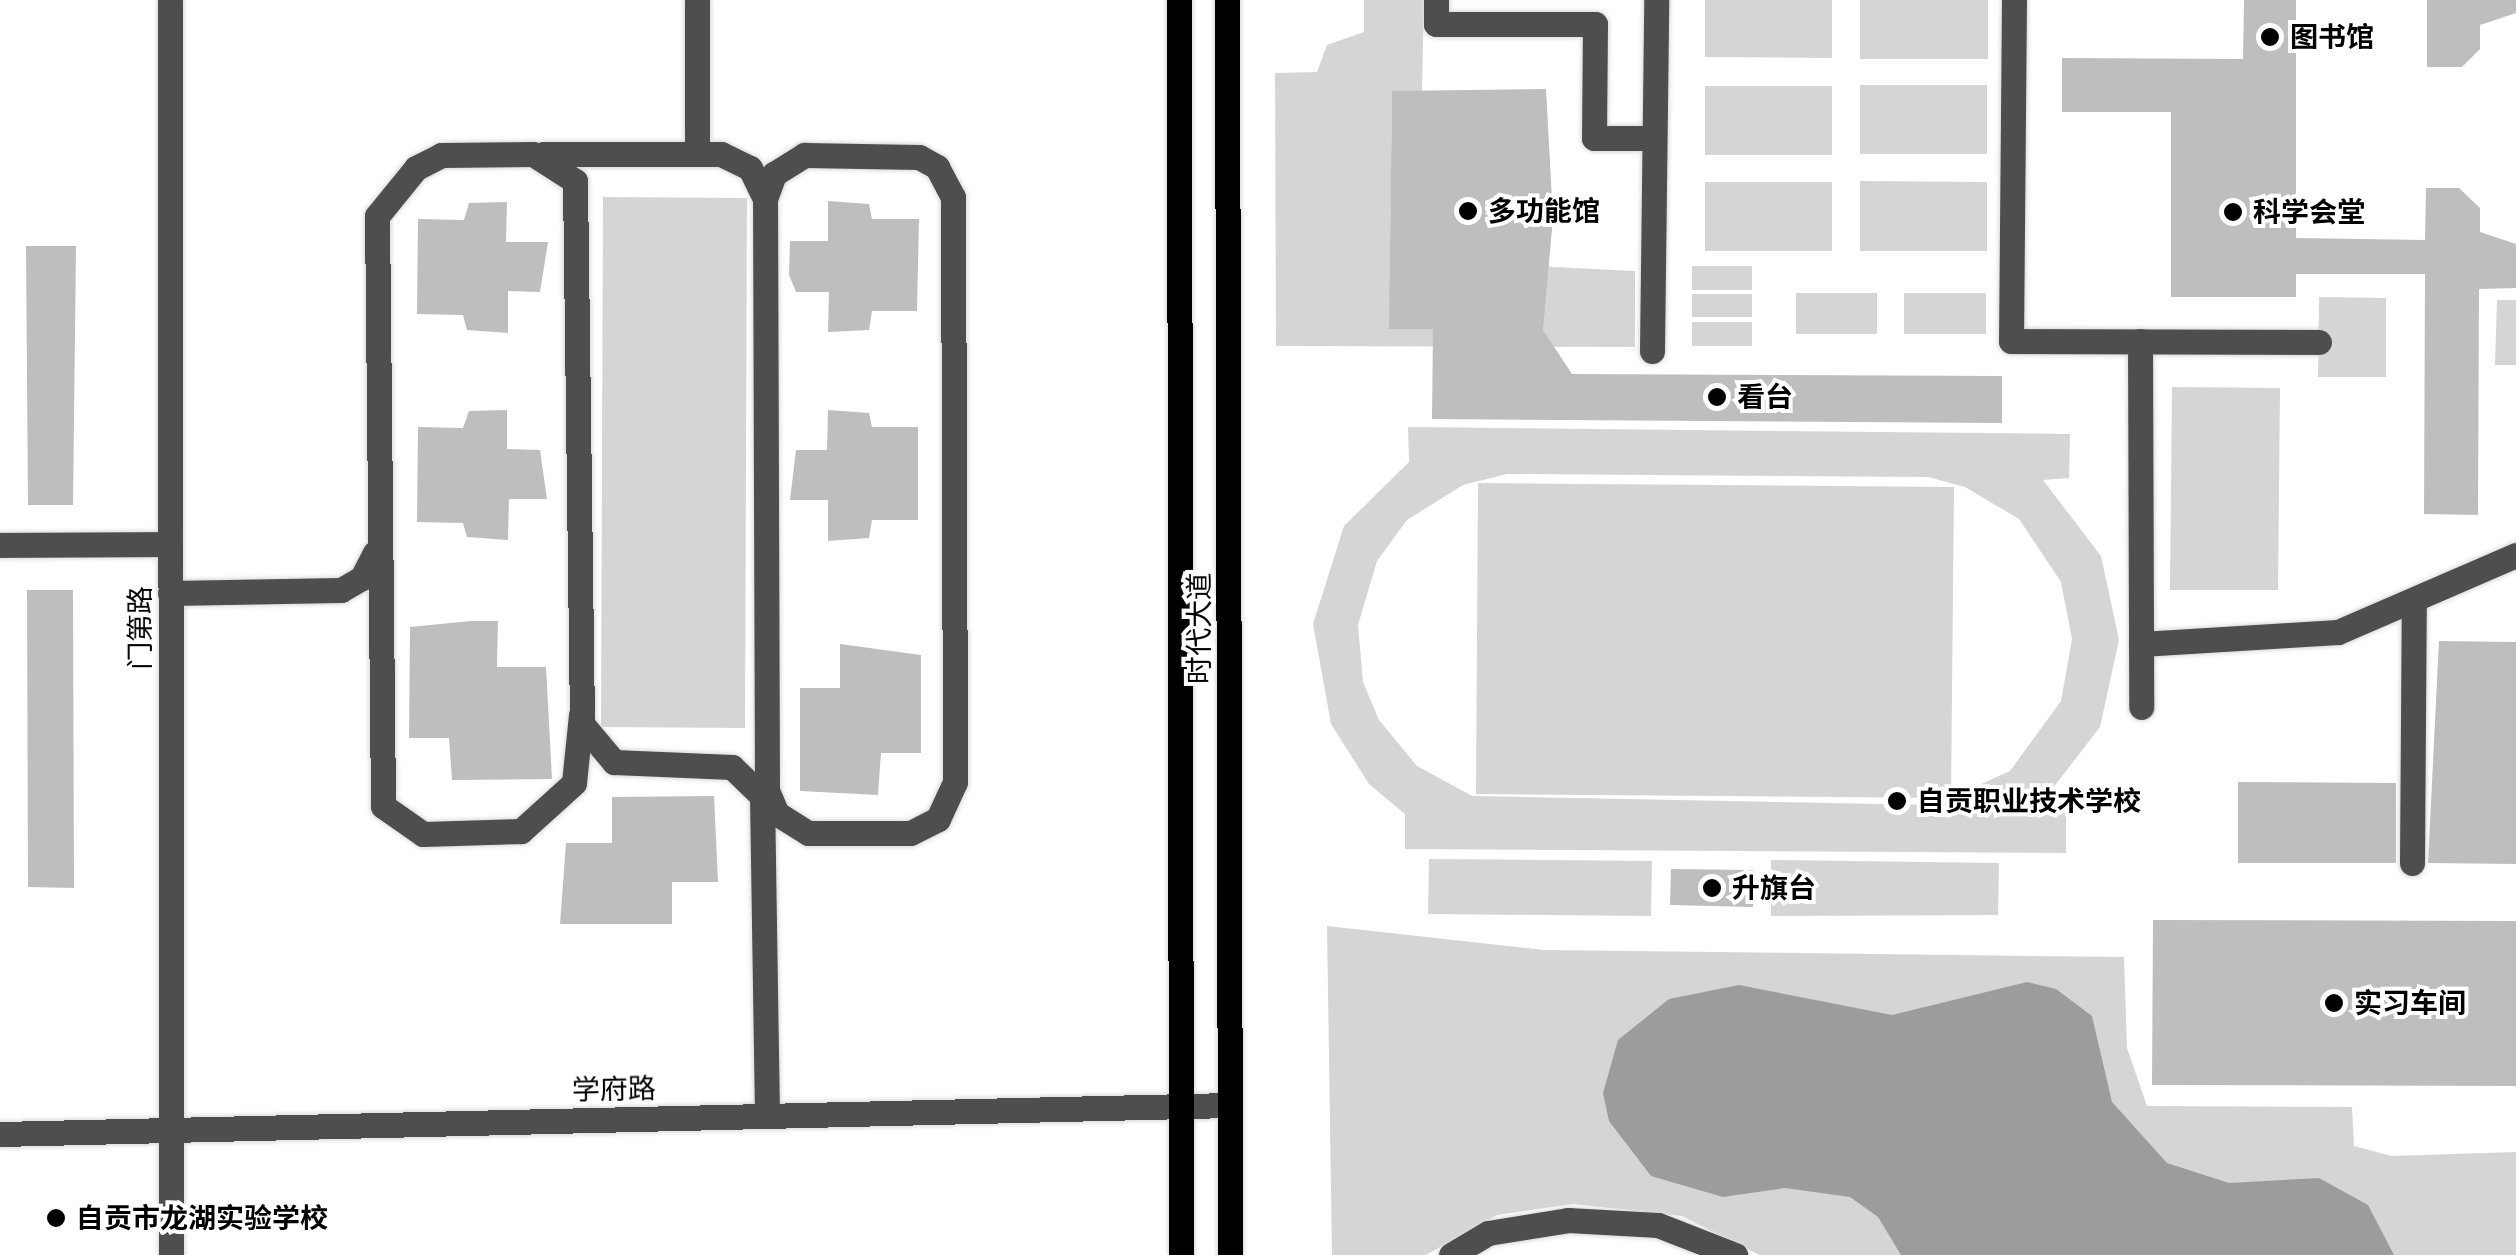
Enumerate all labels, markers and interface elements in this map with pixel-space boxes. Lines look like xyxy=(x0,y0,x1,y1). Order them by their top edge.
place label: 图书馆 xyxy=(2290,20,2374,54)
marker: 图书馆 xyxy=(2259,26,2281,48)
place label: 多功能馆 xyxy=(1488,194,1600,228)
place label: 科学会堂 xyxy=(2253,195,2365,229)
marker: 多功能馆 xyxy=(1457,200,1479,222)
marker: 科学会堂 xyxy=(2222,201,2244,223)
place label: 看台 xyxy=(1737,380,1793,414)
marker: 看台 xyxy=(1706,386,1728,408)
street label: 时代大道 xyxy=(1182,572,1216,684)
street label: 门第路 xyxy=(123,586,157,670)
place label: 自贡职业技术学校 xyxy=(1917,784,2141,818)
marker: 自贡职业技术学校 xyxy=(1886,790,1908,812)
place label: 升旗台 xyxy=(1732,871,1816,905)
marker: 升旗台 xyxy=(1701,877,1723,899)
place label: 实习车间 xyxy=(2354,986,2466,1020)
marker: 实习车间 xyxy=(2323,992,2345,1014)
street label: 学府路 xyxy=(572,1071,656,1107)
place label: 自贡市龙湖实验学校 xyxy=(76,1201,328,1235)
marker: 自贡市龙湖实验学校 xyxy=(45,1207,67,1229)

